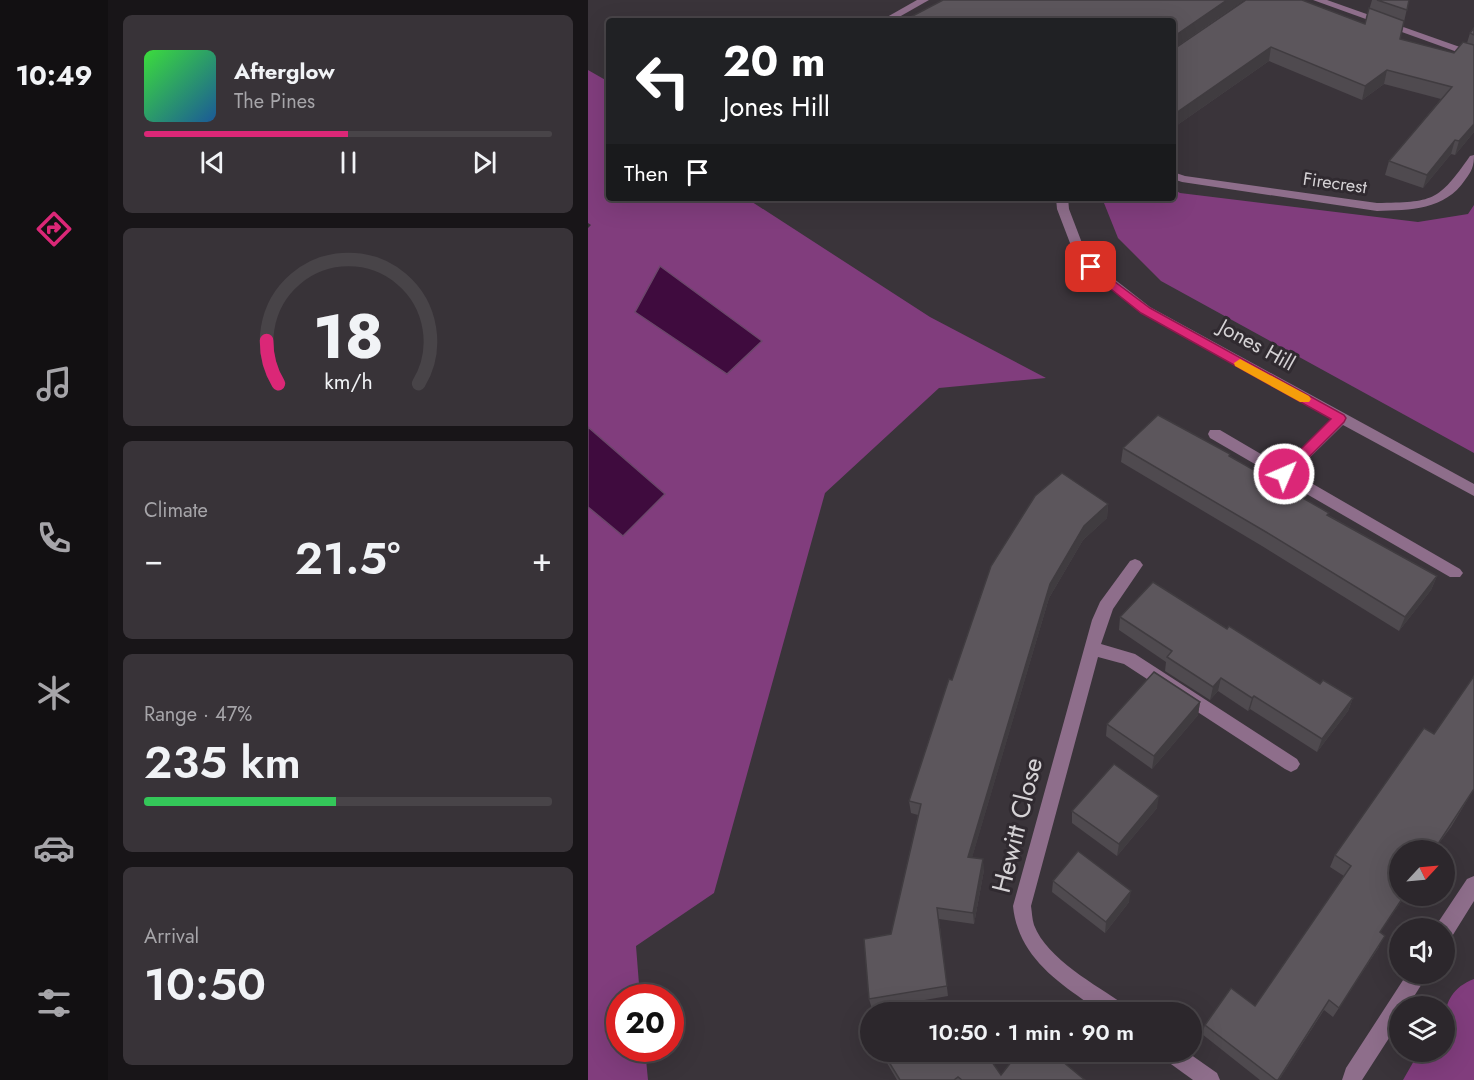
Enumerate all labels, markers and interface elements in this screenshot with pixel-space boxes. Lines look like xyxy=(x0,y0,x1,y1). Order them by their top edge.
text: 20 m xyxy=(723,31,825,92)
icon: left xyxy=(624,42,702,120)
text: Afterglow xyxy=(234,55,335,87)
text: 10:49 xyxy=(15,56,93,95)
text: The Pines xyxy=(234,87,315,116)
text: Jones Hill xyxy=(723,87,830,126)
icon: previous xyxy=(196,146,229,179)
icon: pause xyxy=(332,146,365,179)
icon: next xyxy=(468,146,501,179)
icon: arrive xyxy=(681,156,714,189)
text: Then xyxy=(624,157,669,189)
street label: Firecrest xyxy=(1301,166,1369,200)
icon: directions xyxy=(33,208,75,250)
pin xyxy=(1065,241,1116,292)
icon: arrive xyxy=(1074,250,1107,283)
text: 18 xyxy=(313,291,383,381)
street label: Jones Hill xyxy=(1211,310,1301,378)
icon: music xyxy=(33,363,75,405)
text: km/h xyxy=(324,366,372,397)
position arrow xyxy=(1252,442,1316,506)
text: Climate xyxy=(144,496,208,525)
icon: phone xyxy=(33,517,75,559)
text: 21.5° xyxy=(295,526,400,591)
text: − xyxy=(144,536,163,583)
text: + xyxy=(532,536,552,583)
icon: climate xyxy=(33,672,75,714)
text: Range · 47% xyxy=(144,700,252,729)
text: 235 km xyxy=(144,730,301,795)
street label: Hewitt Close xyxy=(982,753,1052,897)
icon: car xyxy=(33,827,75,869)
north arrow xyxy=(1389,840,1455,906)
map controls xyxy=(1389,840,1455,1062)
button: sound xyxy=(1389,918,1455,984)
text: Arrival xyxy=(144,922,199,951)
text: 10:50 xyxy=(144,952,266,1017)
icon: filters xyxy=(33,982,75,1024)
speed limit sign: 20 xyxy=(606,984,684,1062)
button: layers xyxy=(1389,996,1455,1062)
text: 10:50 · 1 min · 90 m xyxy=(928,1016,1134,1048)

